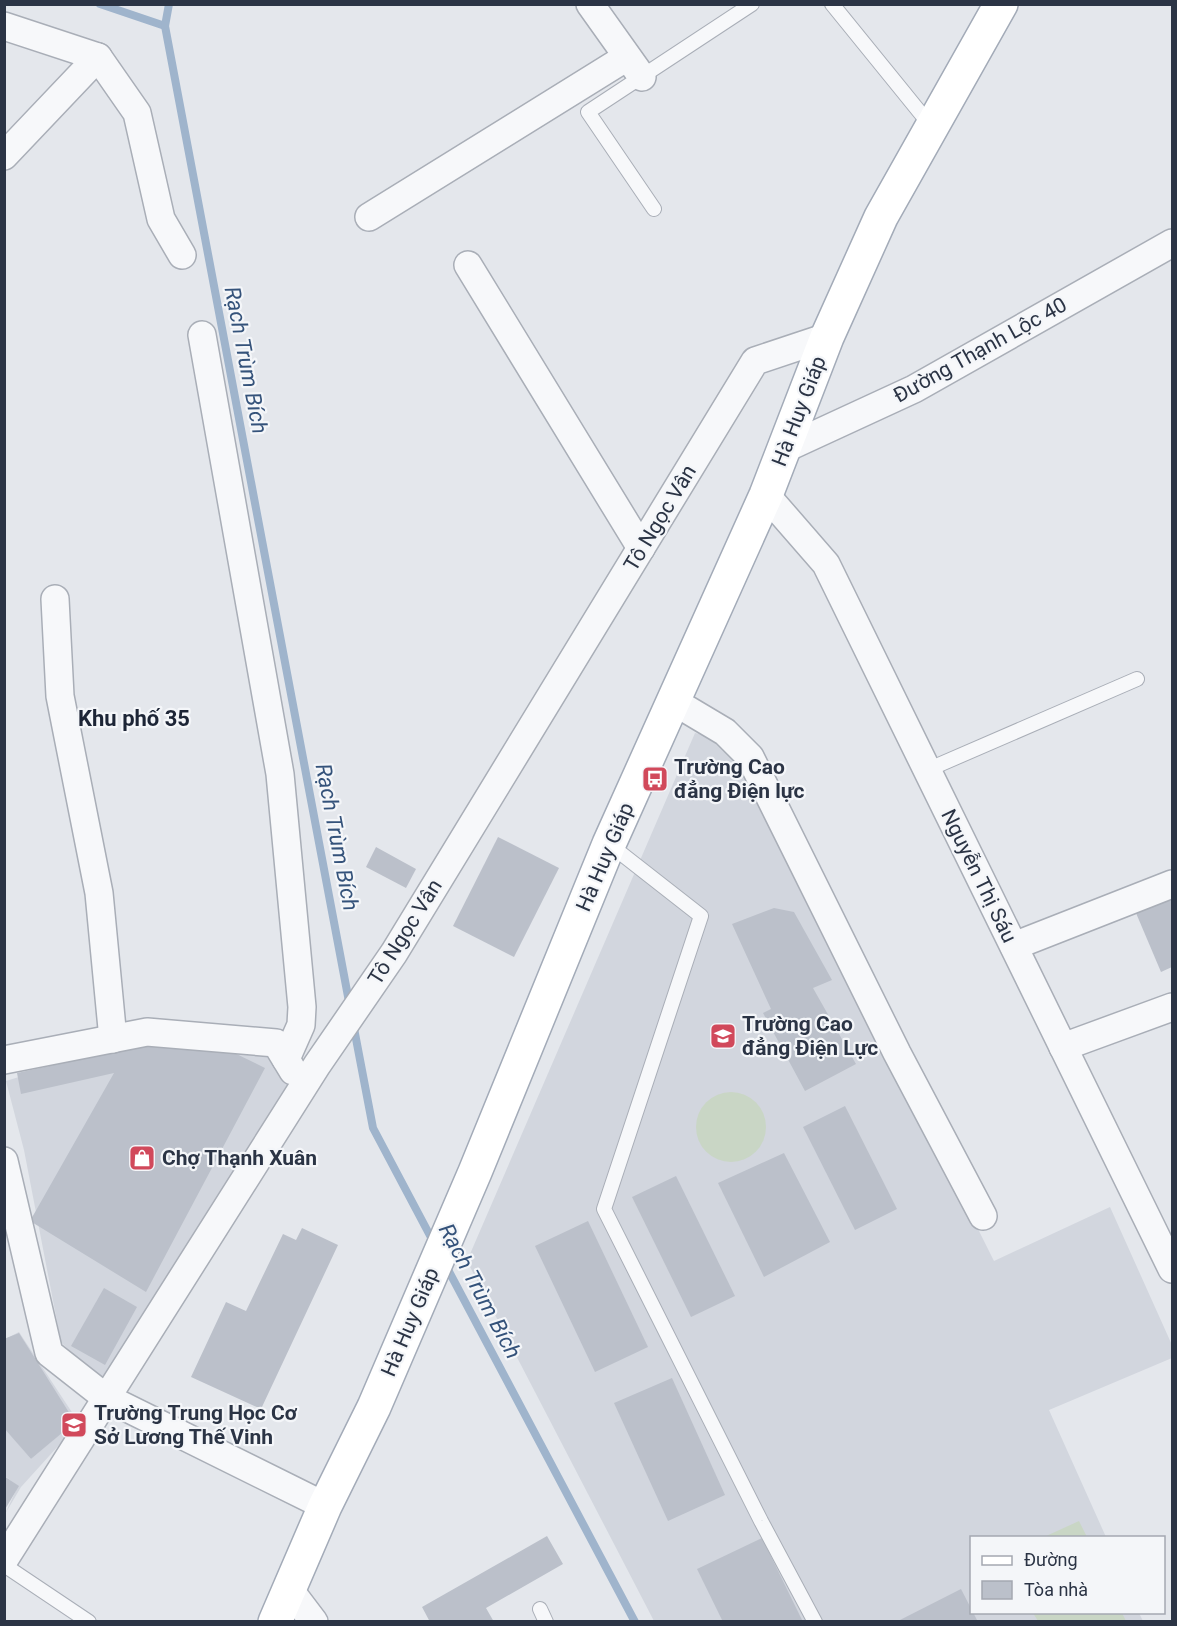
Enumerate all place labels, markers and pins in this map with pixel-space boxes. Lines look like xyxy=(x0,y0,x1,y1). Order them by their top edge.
place label: Trường Cao đẳng Điện lực xyxy=(674,755,805,803)
bus stop icon: Trường Cao đẳng Điện lực xyxy=(640,764,670,794)
place label: Trường Cao đẳng Điện Lực xyxy=(742,1012,878,1060)
school or university icon: Trường Cao đẳng Điện Lực xyxy=(708,1021,738,1051)
shop icon: Chợ Thạnh Xuân xyxy=(127,1143,157,1173)
place label: Chợ Thạnh Xuân xyxy=(162,1146,317,1170)
place label: Trường Trung Học Cơ Sở Lương Thế Vinh xyxy=(94,1401,298,1449)
school or university icon: Trường Trung Học Cơ Sở Lương Thế Vinh xyxy=(59,1410,89,1440)

